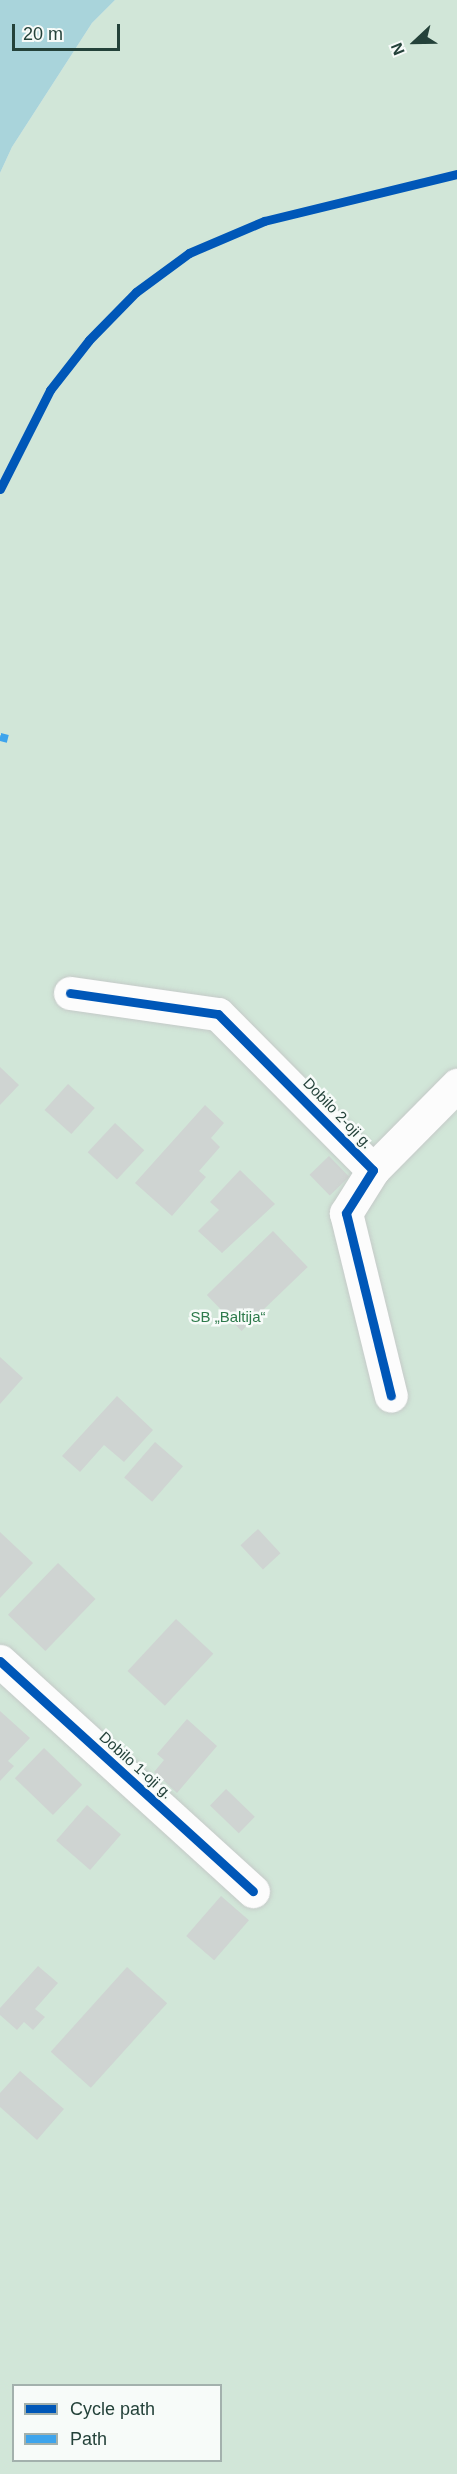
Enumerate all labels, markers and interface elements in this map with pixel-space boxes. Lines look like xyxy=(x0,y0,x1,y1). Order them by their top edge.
scale bar xyxy=(15,12,123,50)
north arrow xyxy=(385,12,445,72)
text: 20 m xyxy=(23,24,63,44)
text: N xyxy=(388,40,408,57)
street label: Dobilo 2-oji g. xyxy=(300,1074,376,1152)
park label: SB „Baltija“ xyxy=(190,1308,266,1326)
street label: Dobilo 1-oji g. xyxy=(96,1728,176,1802)
legend xyxy=(12,2384,222,2462)
text: Cycle path xyxy=(70,2399,155,2419)
text: Path xyxy=(70,2429,107,2449)

